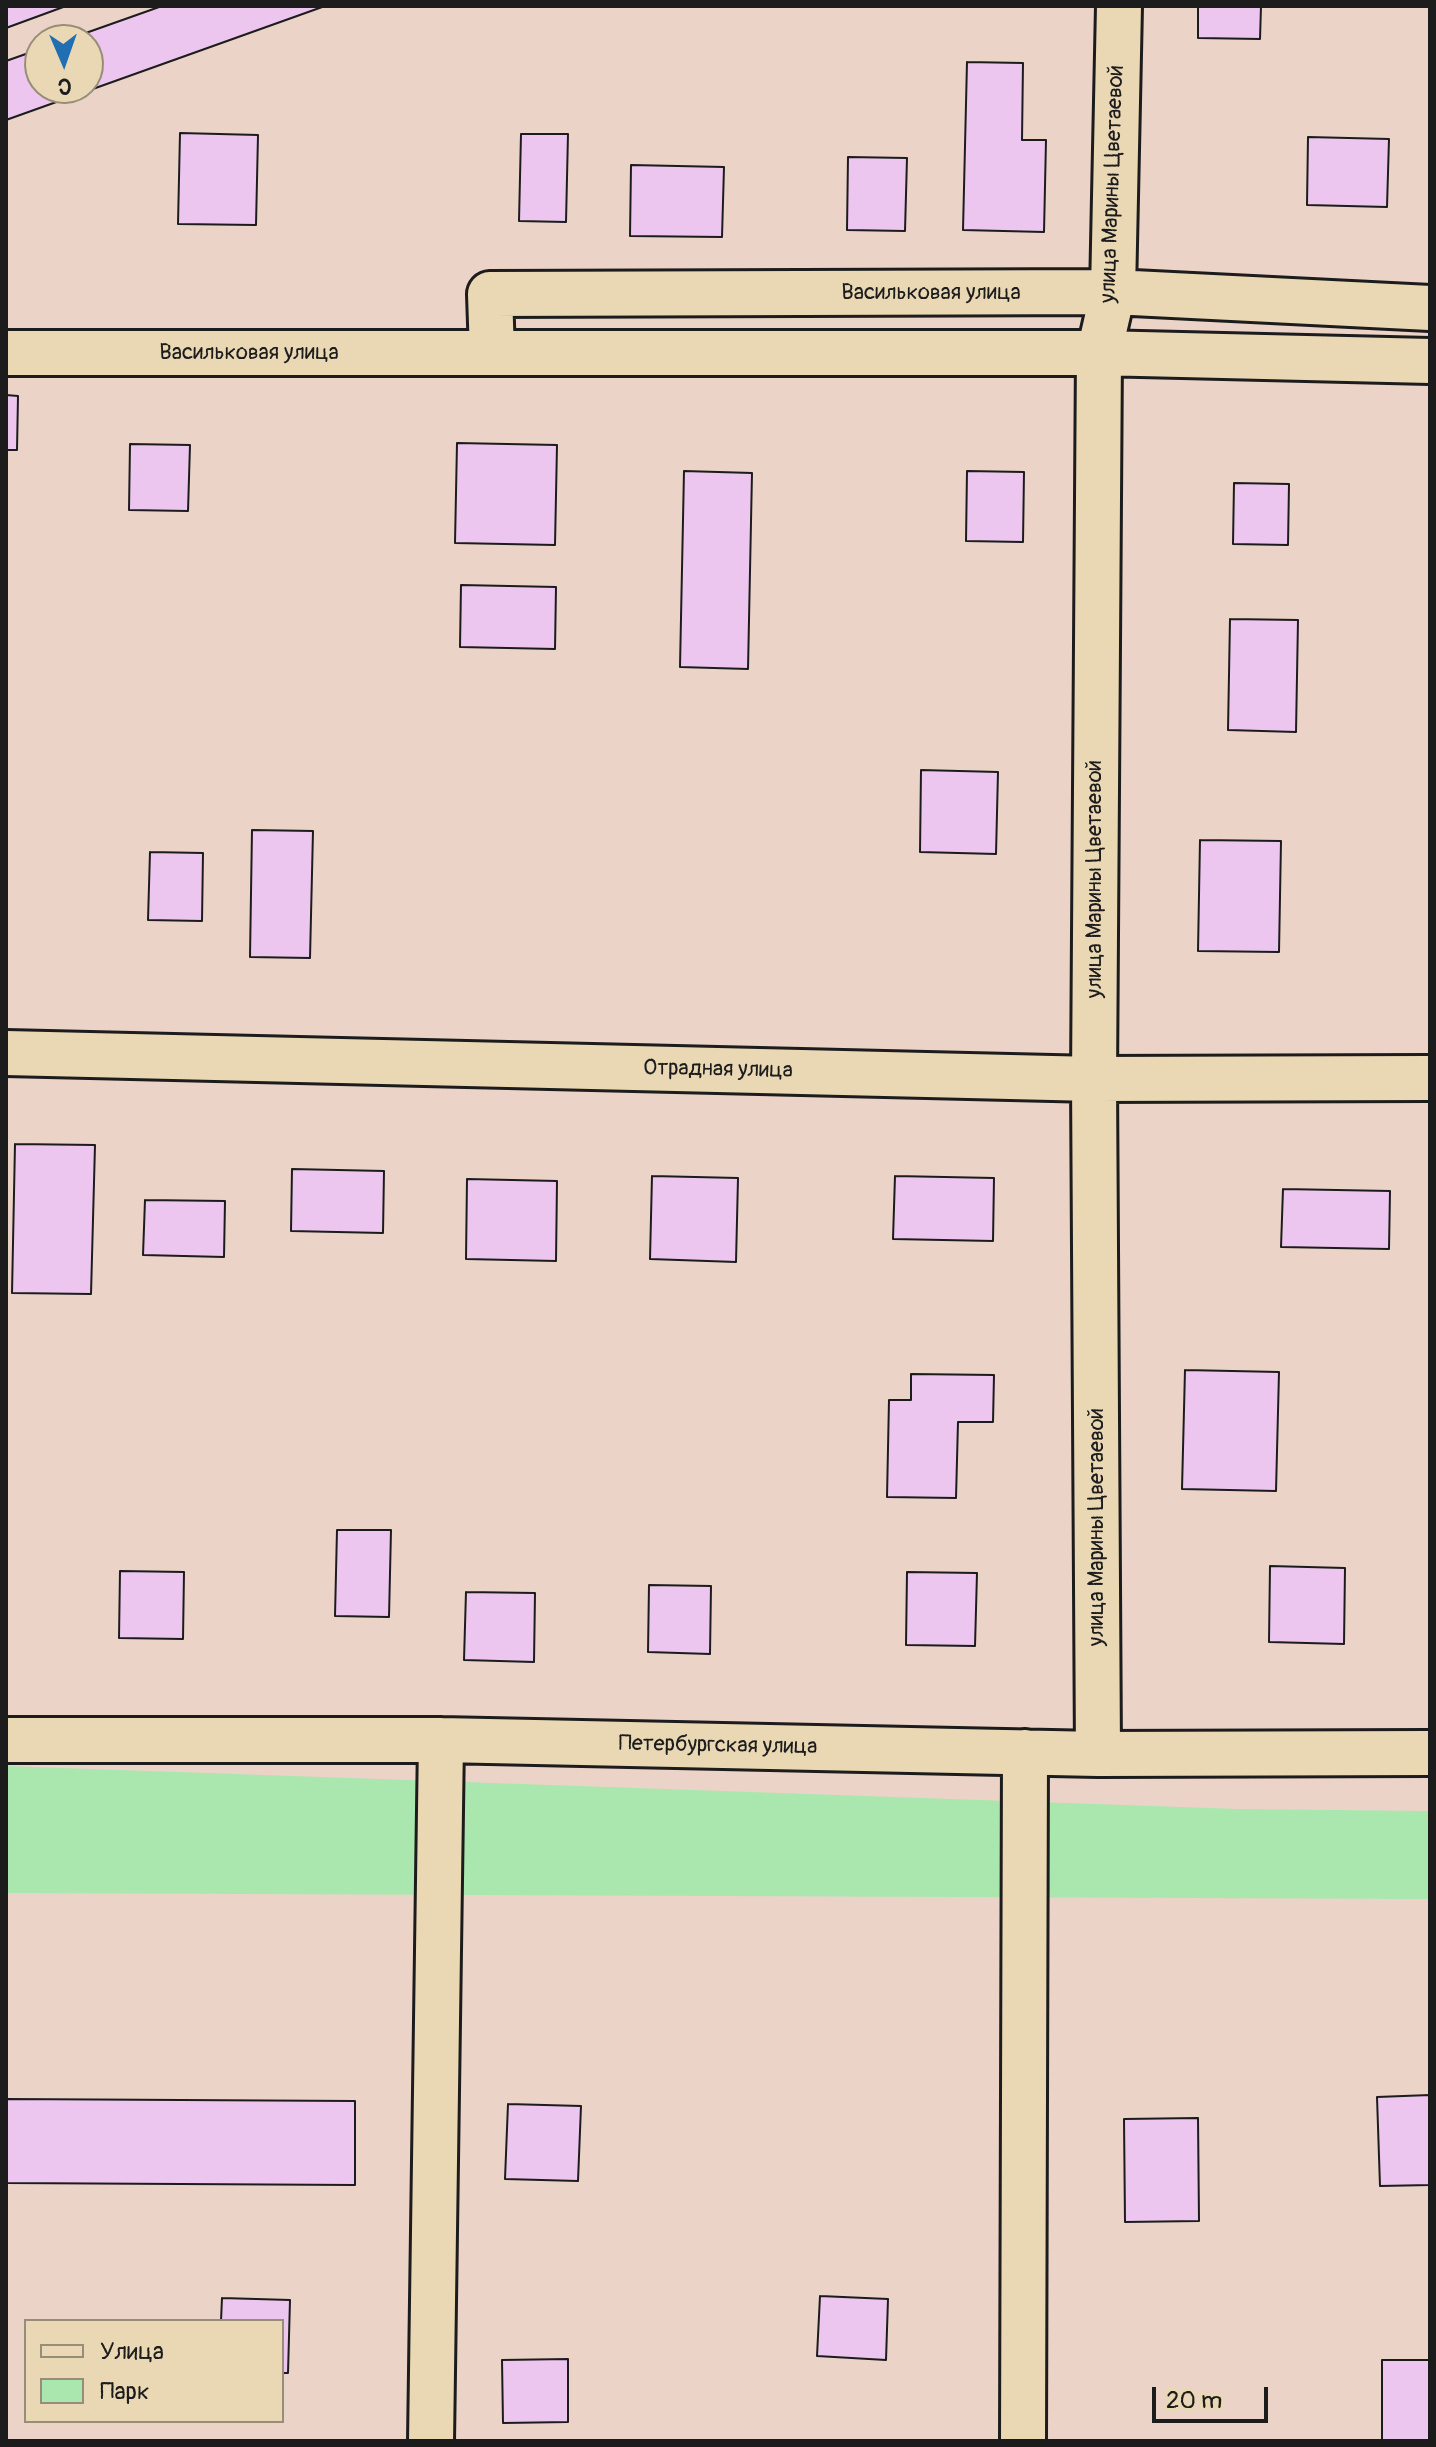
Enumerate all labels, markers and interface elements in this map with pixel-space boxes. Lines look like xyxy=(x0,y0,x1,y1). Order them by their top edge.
north arrow xyxy=(24,24,104,104)
street label: улица Марины Цветаевой xyxy=(1096,64,1130,304)
text: С xyxy=(58,72,72,100)
street label: Васильковая улица xyxy=(841,280,1021,306)
street label: Васильковая улица xyxy=(159,340,339,366)
street label: улица Марины Цветаевой xyxy=(1082,760,1108,998)
street label: Отрадная улица xyxy=(643,1055,793,1085)
street label: улица Марины Цветаевой xyxy=(1084,1408,1110,1646)
street label: Петербургская улица xyxy=(618,1731,818,1761)
legend xyxy=(24,2319,284,2423)
text: Улица xyxy=(100,2337,164,2366)
scale bar xyxy=(1156,2371,1272,2421)
text: Парк xyxy=(100,2377,149,2406)
text: 20 m xyxy=(1166,2386,1222,2415)

